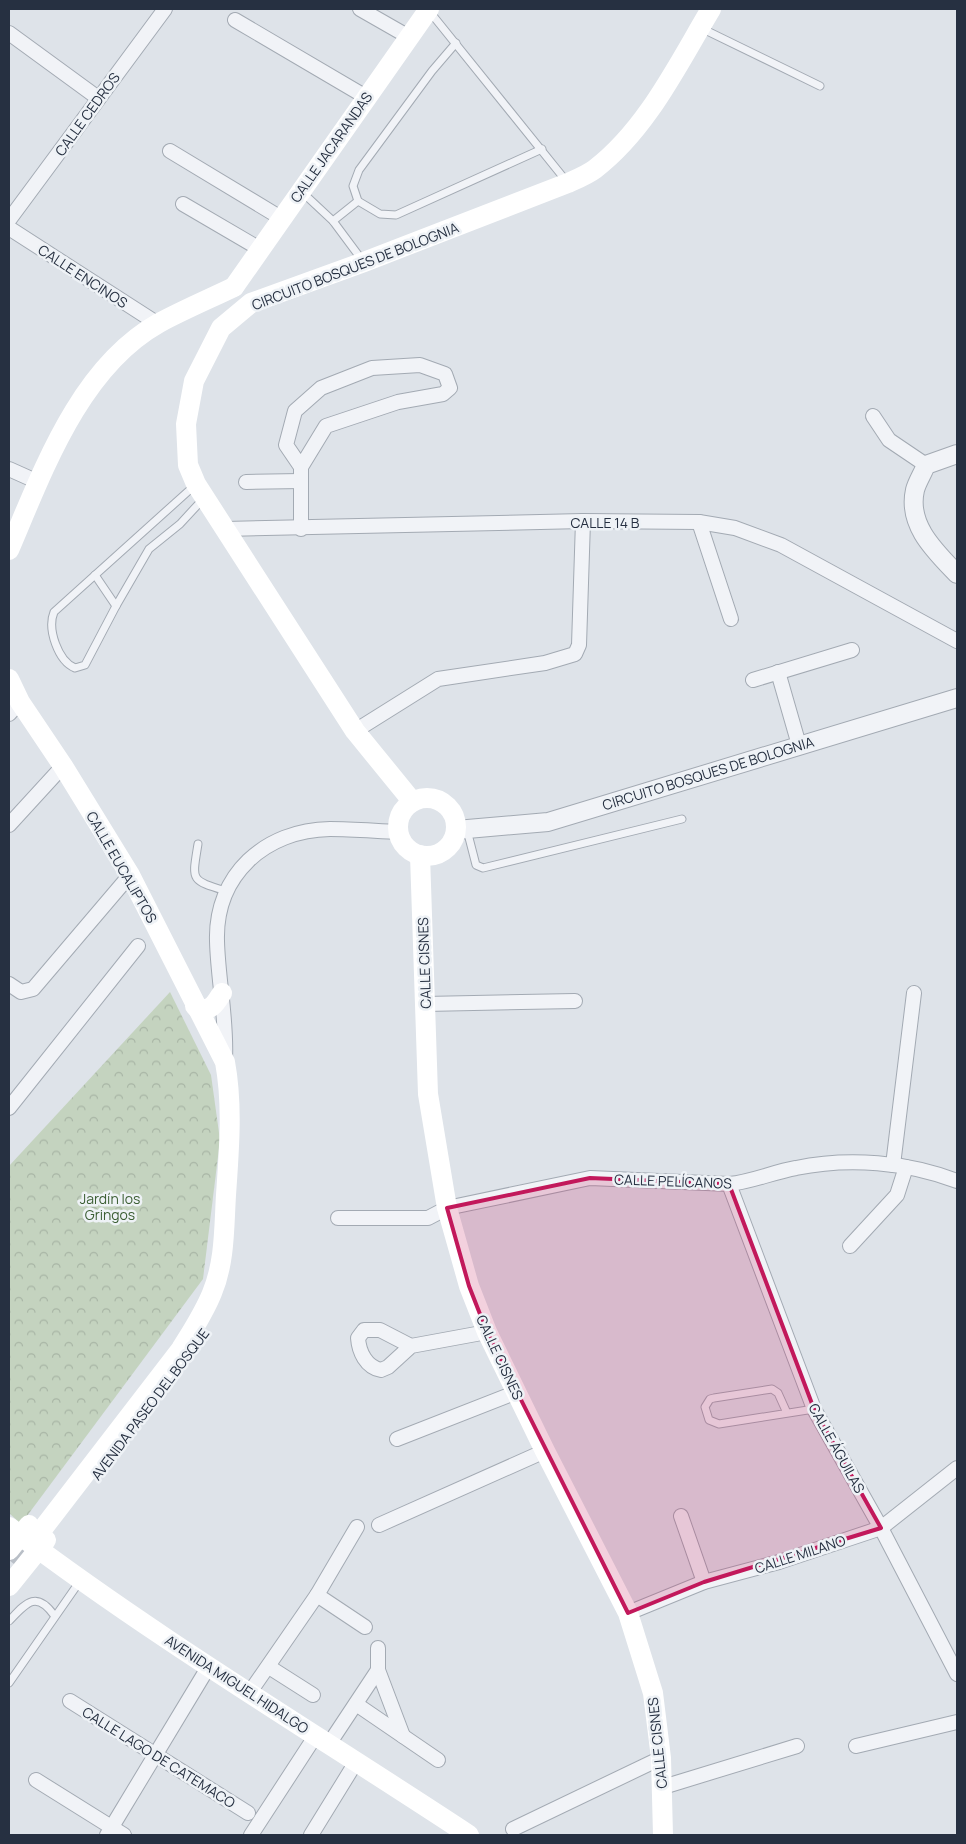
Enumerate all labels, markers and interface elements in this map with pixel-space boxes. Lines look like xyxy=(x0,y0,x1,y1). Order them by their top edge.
street label: CALLE CEDROS xyxy=(50,68,124,159)
street label: CALLE JACARANDAS xyxy=(286,88,376,206)
street label: CIRCUITO BOSQUES DE BOLOGNIA xyxy=(249,218,461,314)
street label: CALLE ENCINOS xyxy=(35,240,132,312)
street label: CALLE 14 B xyxy=(571,513,640,532)
street label: CIRCUITO BOSQUES DE BOLOGNIA xyxy=(600,732,816,814)
street label: CALLE EUCALIPTOS xyxy=(82,808,162,927)
street label: CALLE CISNES xyxy=(413,917,435,1009)
street label: CALLE PELÍCANOS xyxy=(614,1169,732,1193)
park label: Jardín los Gringos xyxy=(80,1189,140,1224)
street label: CALLE CISNES xyxy=(472,1312,528,1403)
street label: AVENIDA PASEO DEL BOSQUE xyxy=(87,1324,213,1484)
street label: CALLE ÁGUILAS xyxy=(805,1400,870,1496)
street label: CALLE MILANO xyxy=(752,1530,848,1578)
street label: AVENIDA MIGUEL HIDALGO xyxy=(162,1630,312,1738)
street label: CALLE CISNES xyxy=(643,1696,671,1789)
street label: CALLE LAGO DE CATEMACO xyxy=(79,1702,239,1812)

